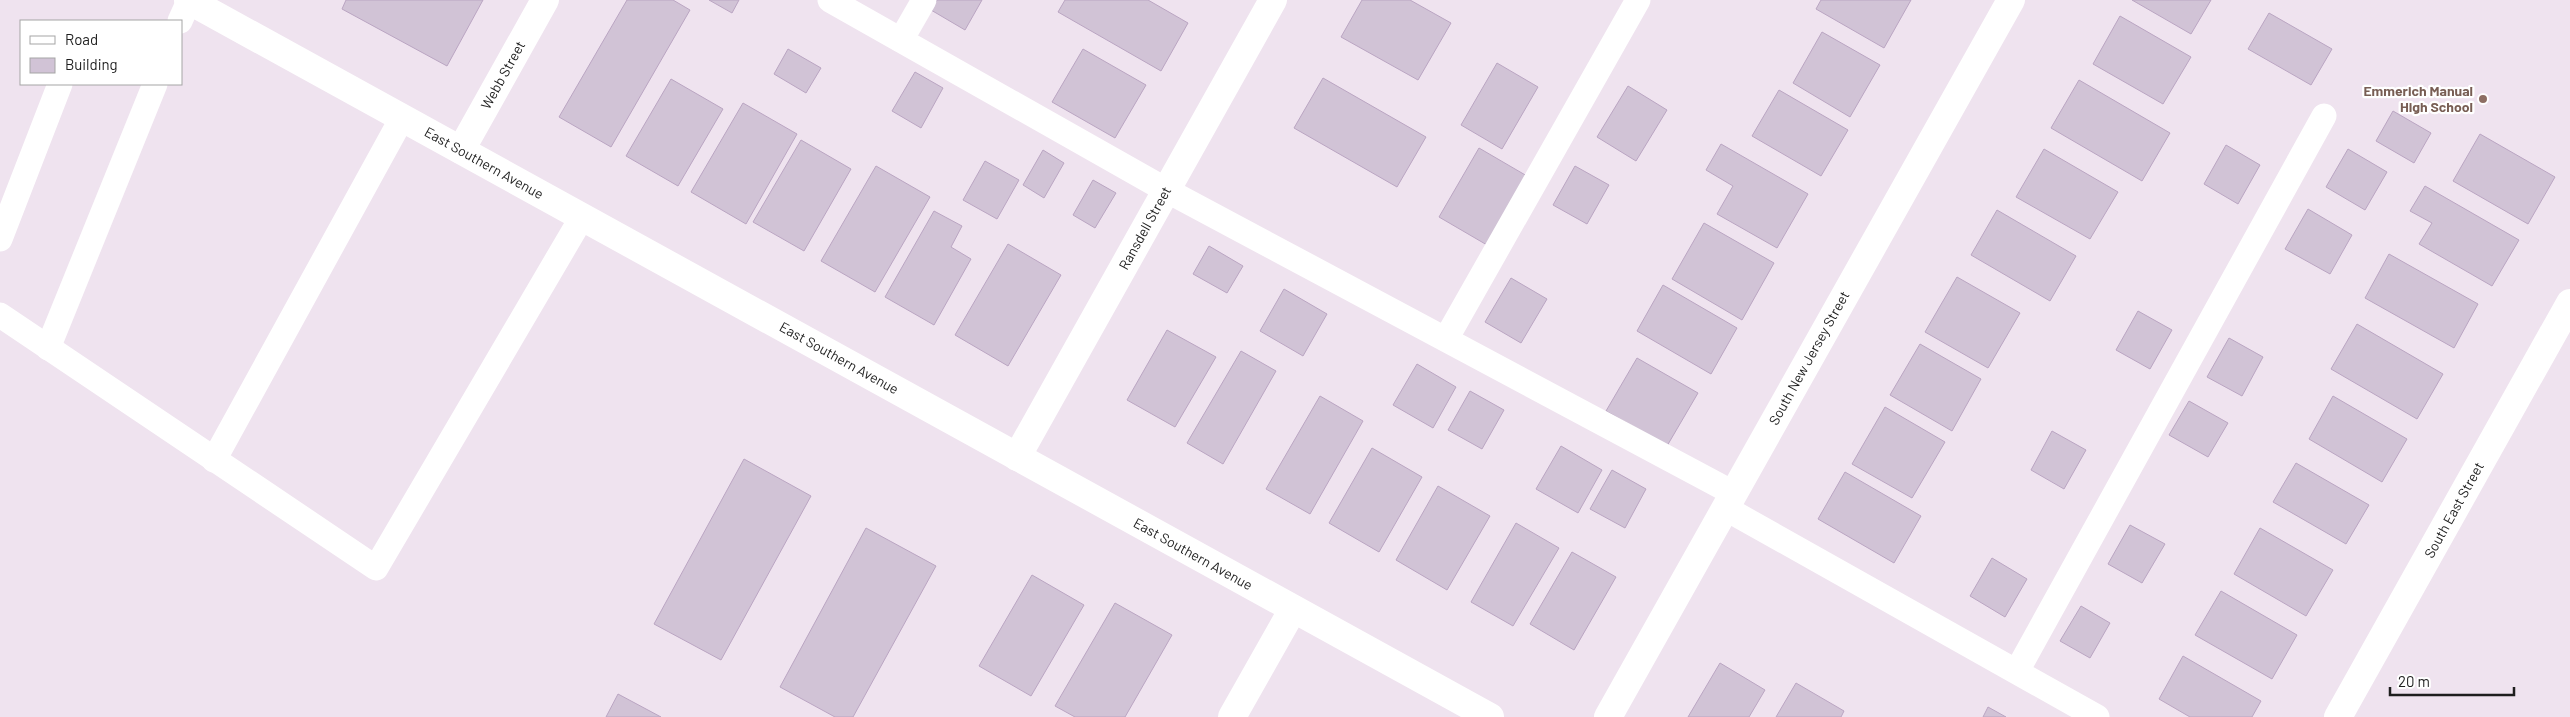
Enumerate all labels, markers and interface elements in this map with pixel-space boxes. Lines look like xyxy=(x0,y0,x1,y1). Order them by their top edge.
legend xyxy=(20,20,182,85)
text: Road xyxy=(65,30,98,48)
street label: Webb Street xyxy=(477,38,528,112)
text: Building xyxy=(65,55,118,73)
place label: Emmerich Manual High School xyxy=(2363,82,2473,115)
marker: Emmerich Manual High School xyxy=(2477,93,2489,105)
street label: East Southern Avenue xyxy=(422,123,547,202)
street label: Ransdell Street xyxy=(1115,183,1174,272)
street label: South New Jersey Street xyxy=(1765,288,1852,428)
street label: East Southern Avenue xyxy=(777,318,902,397)
street label: South East Street xyxy=(2420,459,2487,561)
street label: East Southern Avenue xyxy=(1131,514,1256,593)
scale bar xyxy=(2390,664,2514,696)
text: 20 m xyxy=(2398,672,2430,690)

